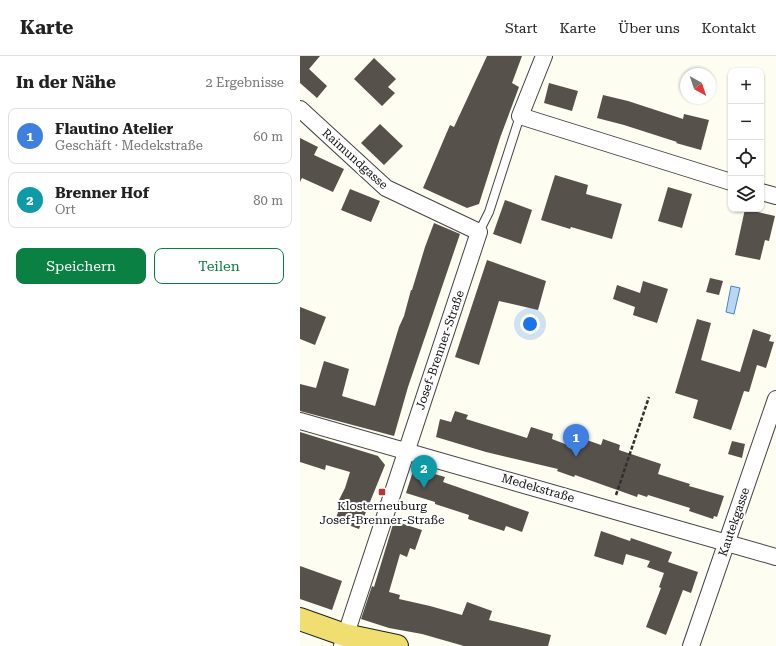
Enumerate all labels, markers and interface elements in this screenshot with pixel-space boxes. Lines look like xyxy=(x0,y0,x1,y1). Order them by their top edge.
text: Karte xyxy=(20,16,74,39)
text: Start xyxy=(505,20,538,36)
text: Karte xyxy=(560,20,596,36)
text: Über uns xyxy=(618,20,680,36)
text: Kontakt xyxy=(702,20,756,36)
north arrow xyxy=(680,68,716,104)
map controls xyxy=(728,68,764,212)
button: + xyxy=(728,68,764,104)
text: In der Nähe xyxy=(16,72,116,92)
text: 2 Ergebnisse xyxy=(206,75,284,90)
button: − xyxy=(728,104,764,140)
text: Flautino Atelier xyxy=(55,120,173,138)
street label: Raimundgasse xyxy=(319,126,391,192)
text: 1 xyxy=(26,129,34,144)
text: 60 m xyxy=(253,129,283,144)
text: Geschäft · Medekstraße xyxy=(55,138,203,153)
button: locate xyxy=(728,140,764,176)
button: layers xyxy=(728,176,764,212)
text: Brenner Hof xyxy=(55,184,149,202)
text: 2 xyxy=(26,193,34,208)
text: 80 m xyxy=(253,193,283,208)
text: Ort xyxy=(55,202,76,217)
button: Speichern xyxy=(16,248,146,284)
button: Teilen xyxy=(154,248,284,284)
street label: Josef-Brenner-Straße xyxy=(413,288,467,411)
your location xyxy=(520,314,540,334)
pin: 1 xyxy=(563,424,589,457)
pin: 2 xyxy=(411,455,437,488)
street label: Medekstraße xyxy=(500,471,576,505)
street label: Kautekgasse xyxy=(716,485,752,558)
marker: Klosterneuburg Josef-Brenner-Straße xyxy=(377,487,387,497)
place label: Klosterneuburg Josef-Brenner-Straße xyxy=(319,499,445,527)

